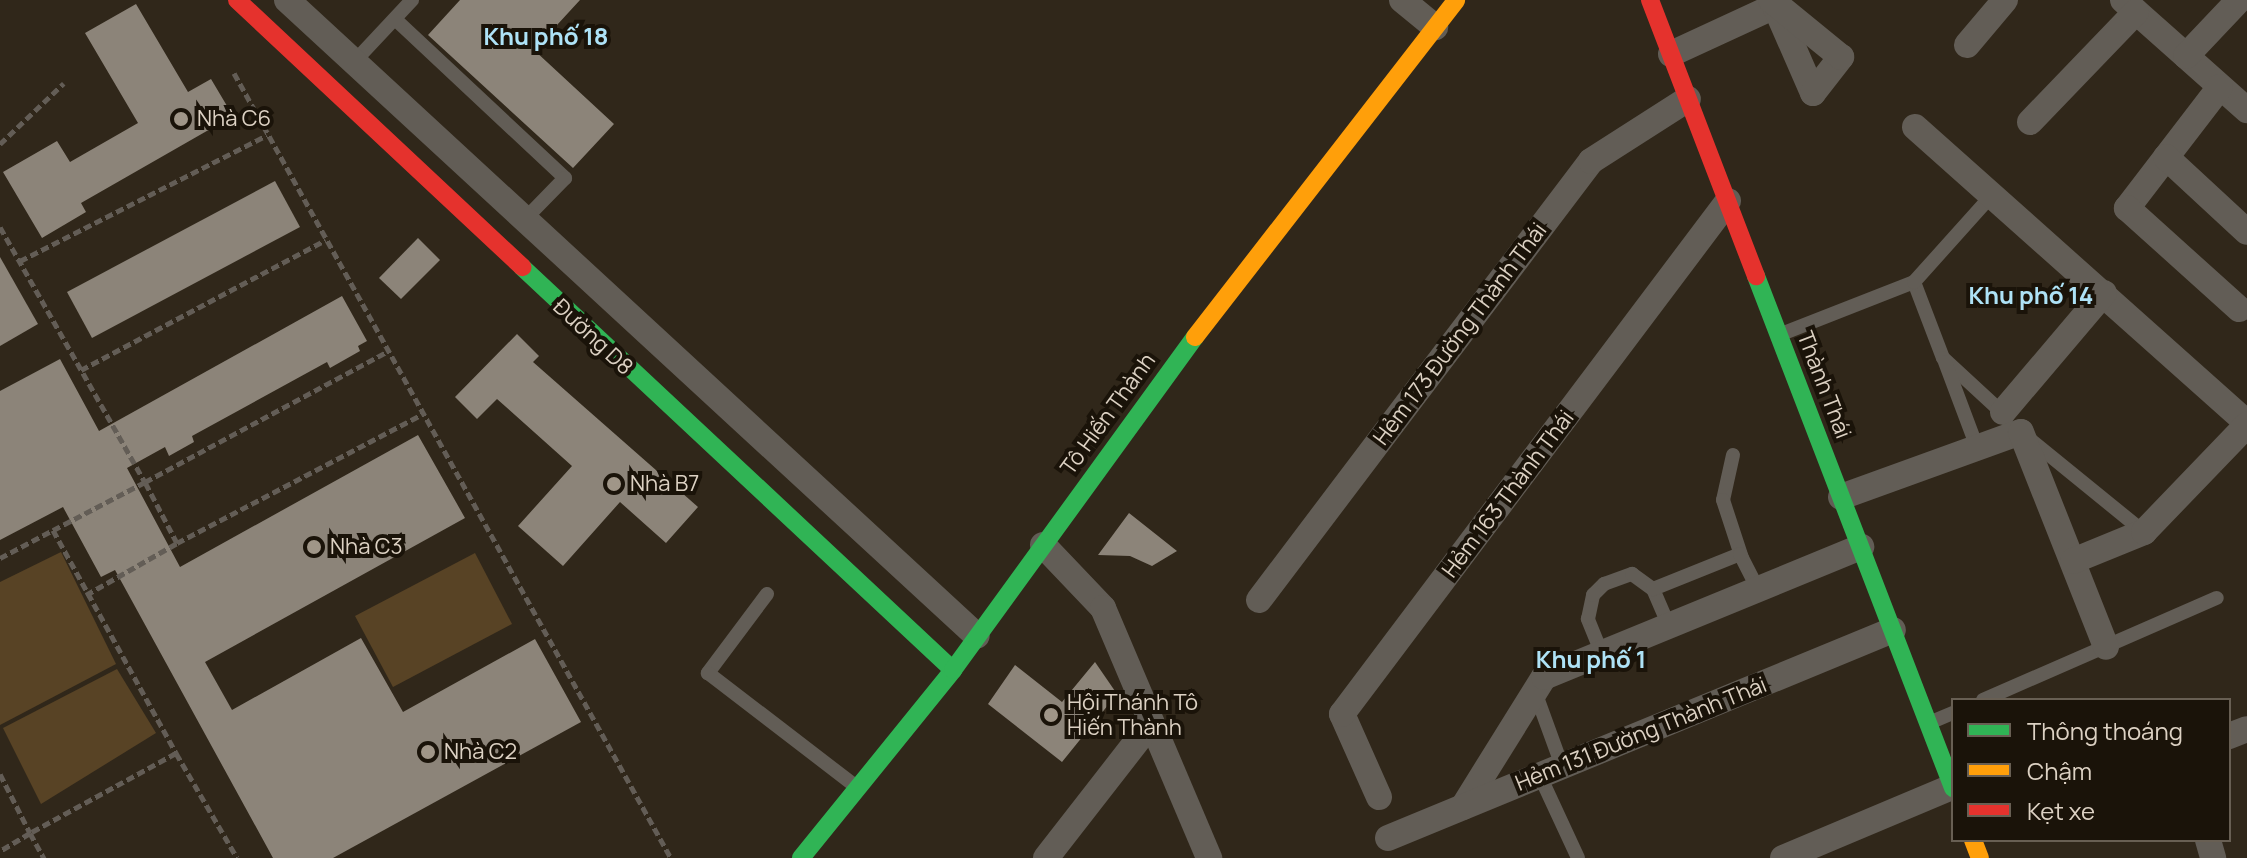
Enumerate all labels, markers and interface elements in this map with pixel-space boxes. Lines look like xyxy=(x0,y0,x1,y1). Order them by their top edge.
district label: Khu phố 18 xyxy=(484,22,608,50)
place label: Nhà C6 xyxy=(197,106,271,132)
marker: Nhà C6 xyxy=(172,110,190,128)
street label: Hẻm 173 Đường Thành Thái xyxy=(1368,218,1552,450)
district label: Khu phố 14 xyxy=(1969,281,2093,309)
street label: Đường D8 xyxy=(548,294,638,380)
street label: Thành Thái xyxy=(1792,328,1856,442)
street label: Tô Hiến Thành xyxy=(1055,348,1161,480)
street label: Hẻm 163 Thành Thái xyxy=(1437,405,1579,583)
place label: Nhà B7 xyxy=(630,471,699,497)
marker: Nhà B7 xyxy=(605,475,623,493)
place label: Nhà C3 xyxy=(330,534,403,560)
marker: Nhà C3 xyxy=(305,538,323,556)
district label: Khu phố 1 xyxy=(1536,645,1646,673)
street label: Hẻm 131 Đường Thành Thái xyxy=(1511,671,1771,797)
place label: Hội Thánh Tô Hiến Thành xyxy=(1067,689,1198,740)
legend xyxy=(1951,698,2231,842)
marker: Hội Thánh Tô Hiến Thành xyxy=(1042,706,1060,724)
text: Thông thoáng xyxy=(2027,714,2183,747)
place label: Nhà C2 xyxy=(444,739,517,765)
marker: Nhà C2 xyxy=(419,743,437,761)
text: Chậm xyxy=(2027,754,2092,787)
text: Kẹt xe xyxy=(2027,794,2095,827)

